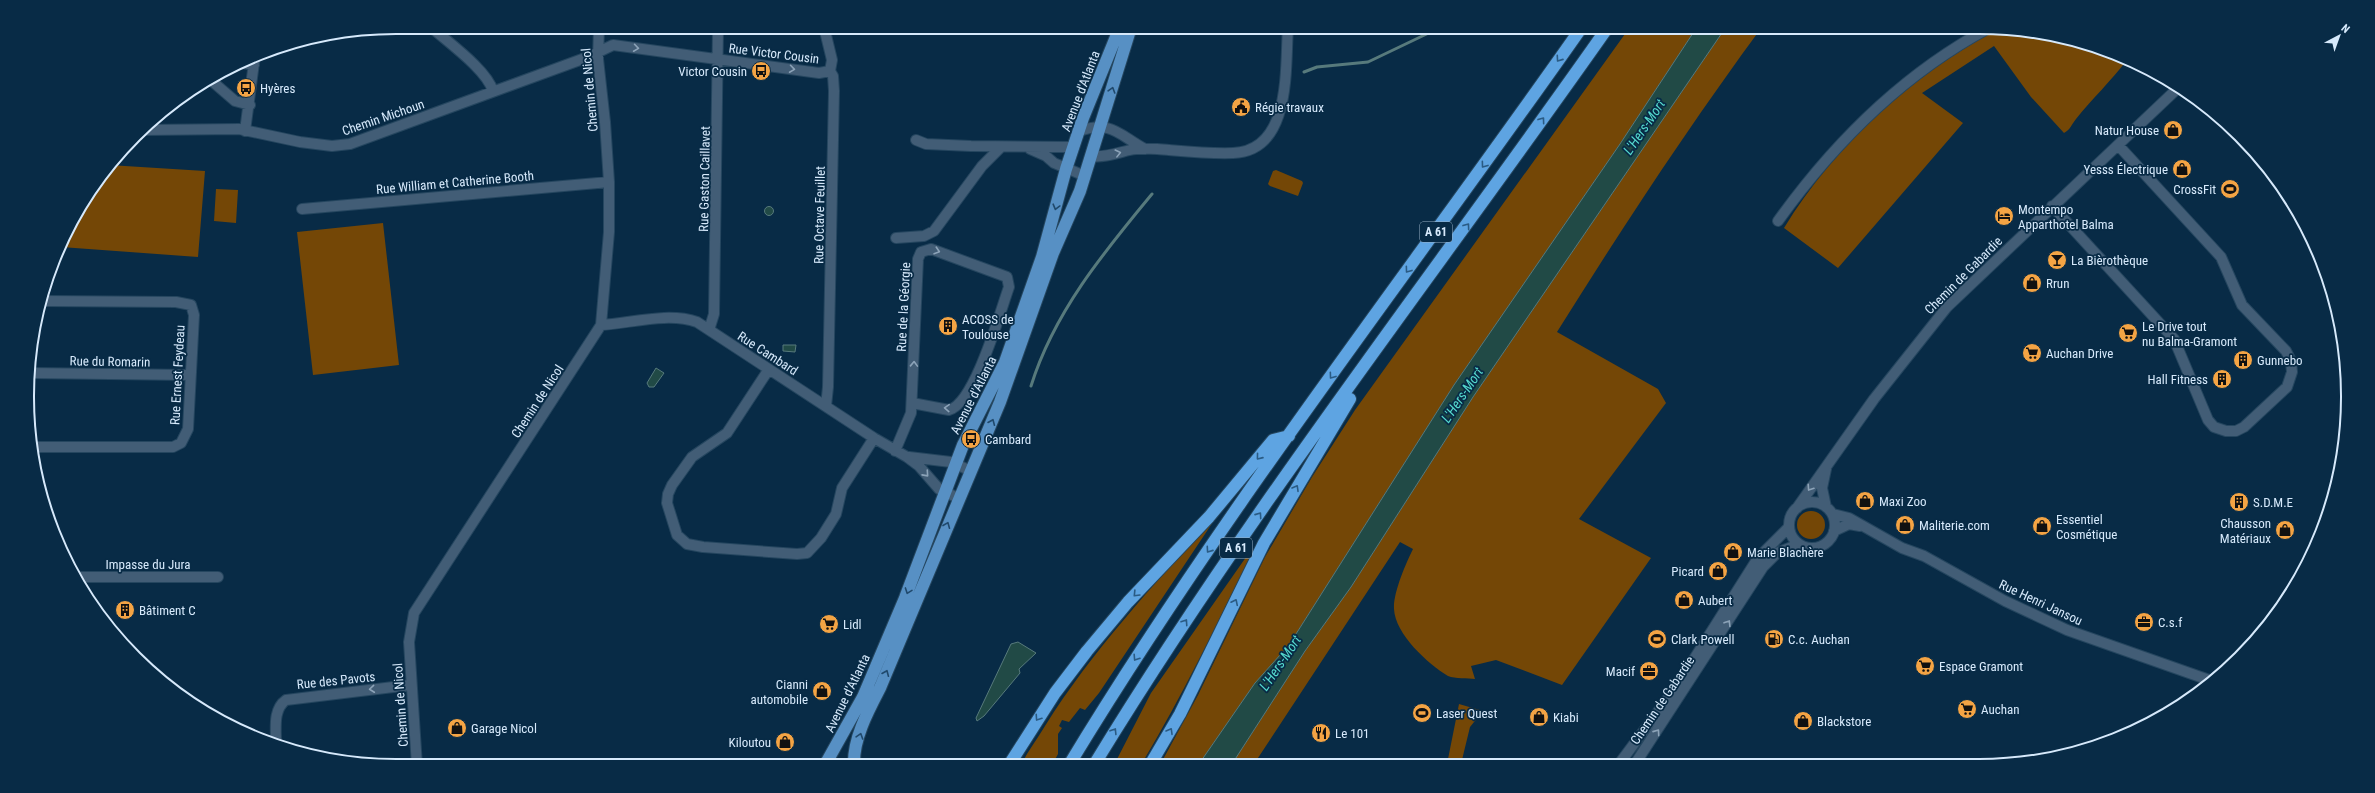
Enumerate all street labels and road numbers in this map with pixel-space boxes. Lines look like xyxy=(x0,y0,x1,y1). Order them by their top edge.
street label: Rue Victor Cousin xyxy=(728,40,820,66)
street label: Chemin de Nicol xyxy=(578,48,601,132)
street label: Avenue d'Atlanta xyxy=(1058,49,1103,134)
street label: Chemin Michoun xyxy=(340,96,426,139)
street label: Rue Gaston Caillavet xyxy=(696,126,713,232)
street label: Rue Octave Feuillet xyxy=(811,166,828,264)
street label: Rue William et Catherine Booth xyxy=(375,168,535,197)
road number: A 61 xyxy=(1420,222,1452,242)
street label: Chemin de Gabardie xyxy=(1922,234,2005,317)
street label: Rue de la Géorgie xyxy=(894,262,913,352)
street label: Rue Ernest Feydeau xyxy=(167,325,188,426)
street label: Rue Cambard xyxy=(735,328,801,378)
street label: Rue du Romarin xyxy=(70,353,150,370)
street label: Avenue d'Atlanta xyxy=(947,354,999,437)
street label: Chemin de Nicol xyxy=(508,362,567,441)
road number: A 61 xyxy=(1220,538,1252,558)
street label: Impasse du Jura xyxy=(106,557,190,572)
street label: Rue Henri Jansou xyxy=(1997,577,2085,628)
street label: Avenue d'Atlanta xyxy=(822,652,873,735)
street label: Chemin de Gabardie xyxy=(1627,653,1697,747)
street label: Chemin de Nicol xyxy=(390,663,411,747)
street label: Rue des Pavots xyxy=(296,669,376,692)

